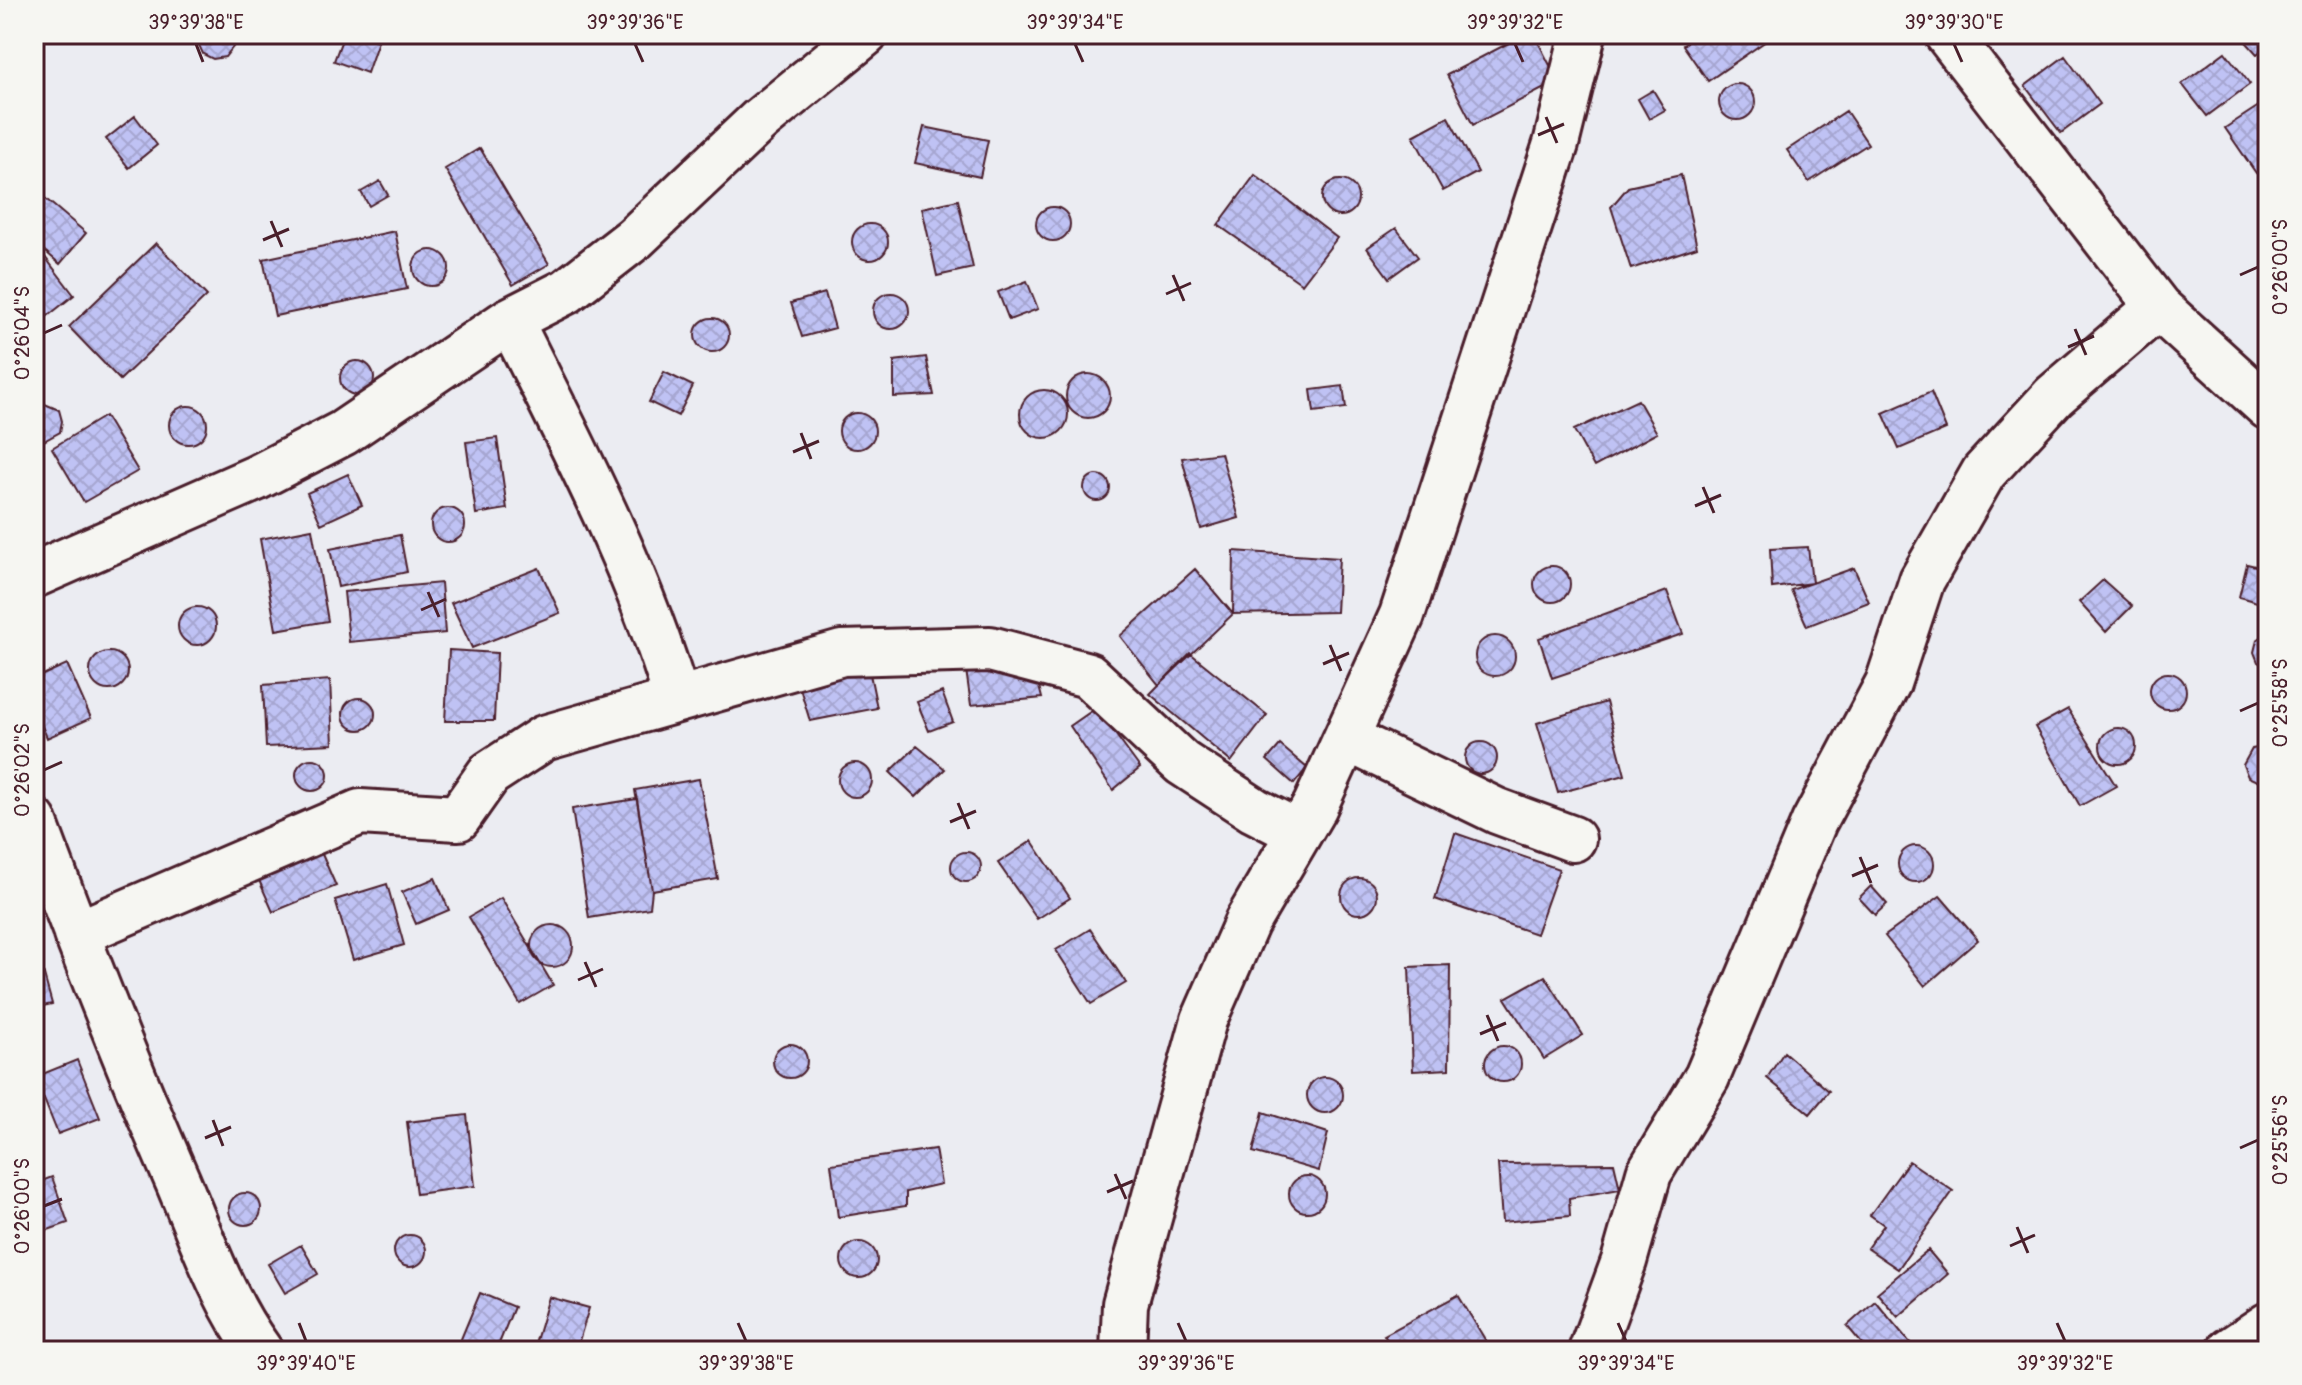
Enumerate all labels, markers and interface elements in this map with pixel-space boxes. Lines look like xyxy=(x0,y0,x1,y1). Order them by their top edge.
text: 39°39'38"E xyxy=(148,10,244,35)
text: 39°39'36"E xyxy=(587,10,683,35)
text: 39°39'34"E xyxy=(1027,10,1123,35)
text: 39°39'32"E xyxy=(1467,10,1563,35)
text: 39°39'30"E xyxy=(1905,10,2003,35)
text: 0°26'00"S xyxy=(2268,219,2293,315)
text: 0°26'04"S xyxy=(10,286,35,380)
text: 0°25'58"S xyxy=(2268,658,2293,748)
text: 0°26'02"S xyxy=(10,723,35,817)
text: 0°25'56"S xyxy=(2268,1095,2293,1185)
text: 0°26'00"S xyxy=(10,1158,35,1254)
text: 39°39'40"E xyxy=(256,1351,356,1376)
text: 39°39'38"E xyxy=(698,1351,794,1376)
text: 39°39'36"E xyxy=(1138,1351,1234,1376)
text: 39°39'34"E xyxy=(1578,1351,1674,1376)
text: 39°39'32"E xyxy=(2017,1351,2113,1376)

